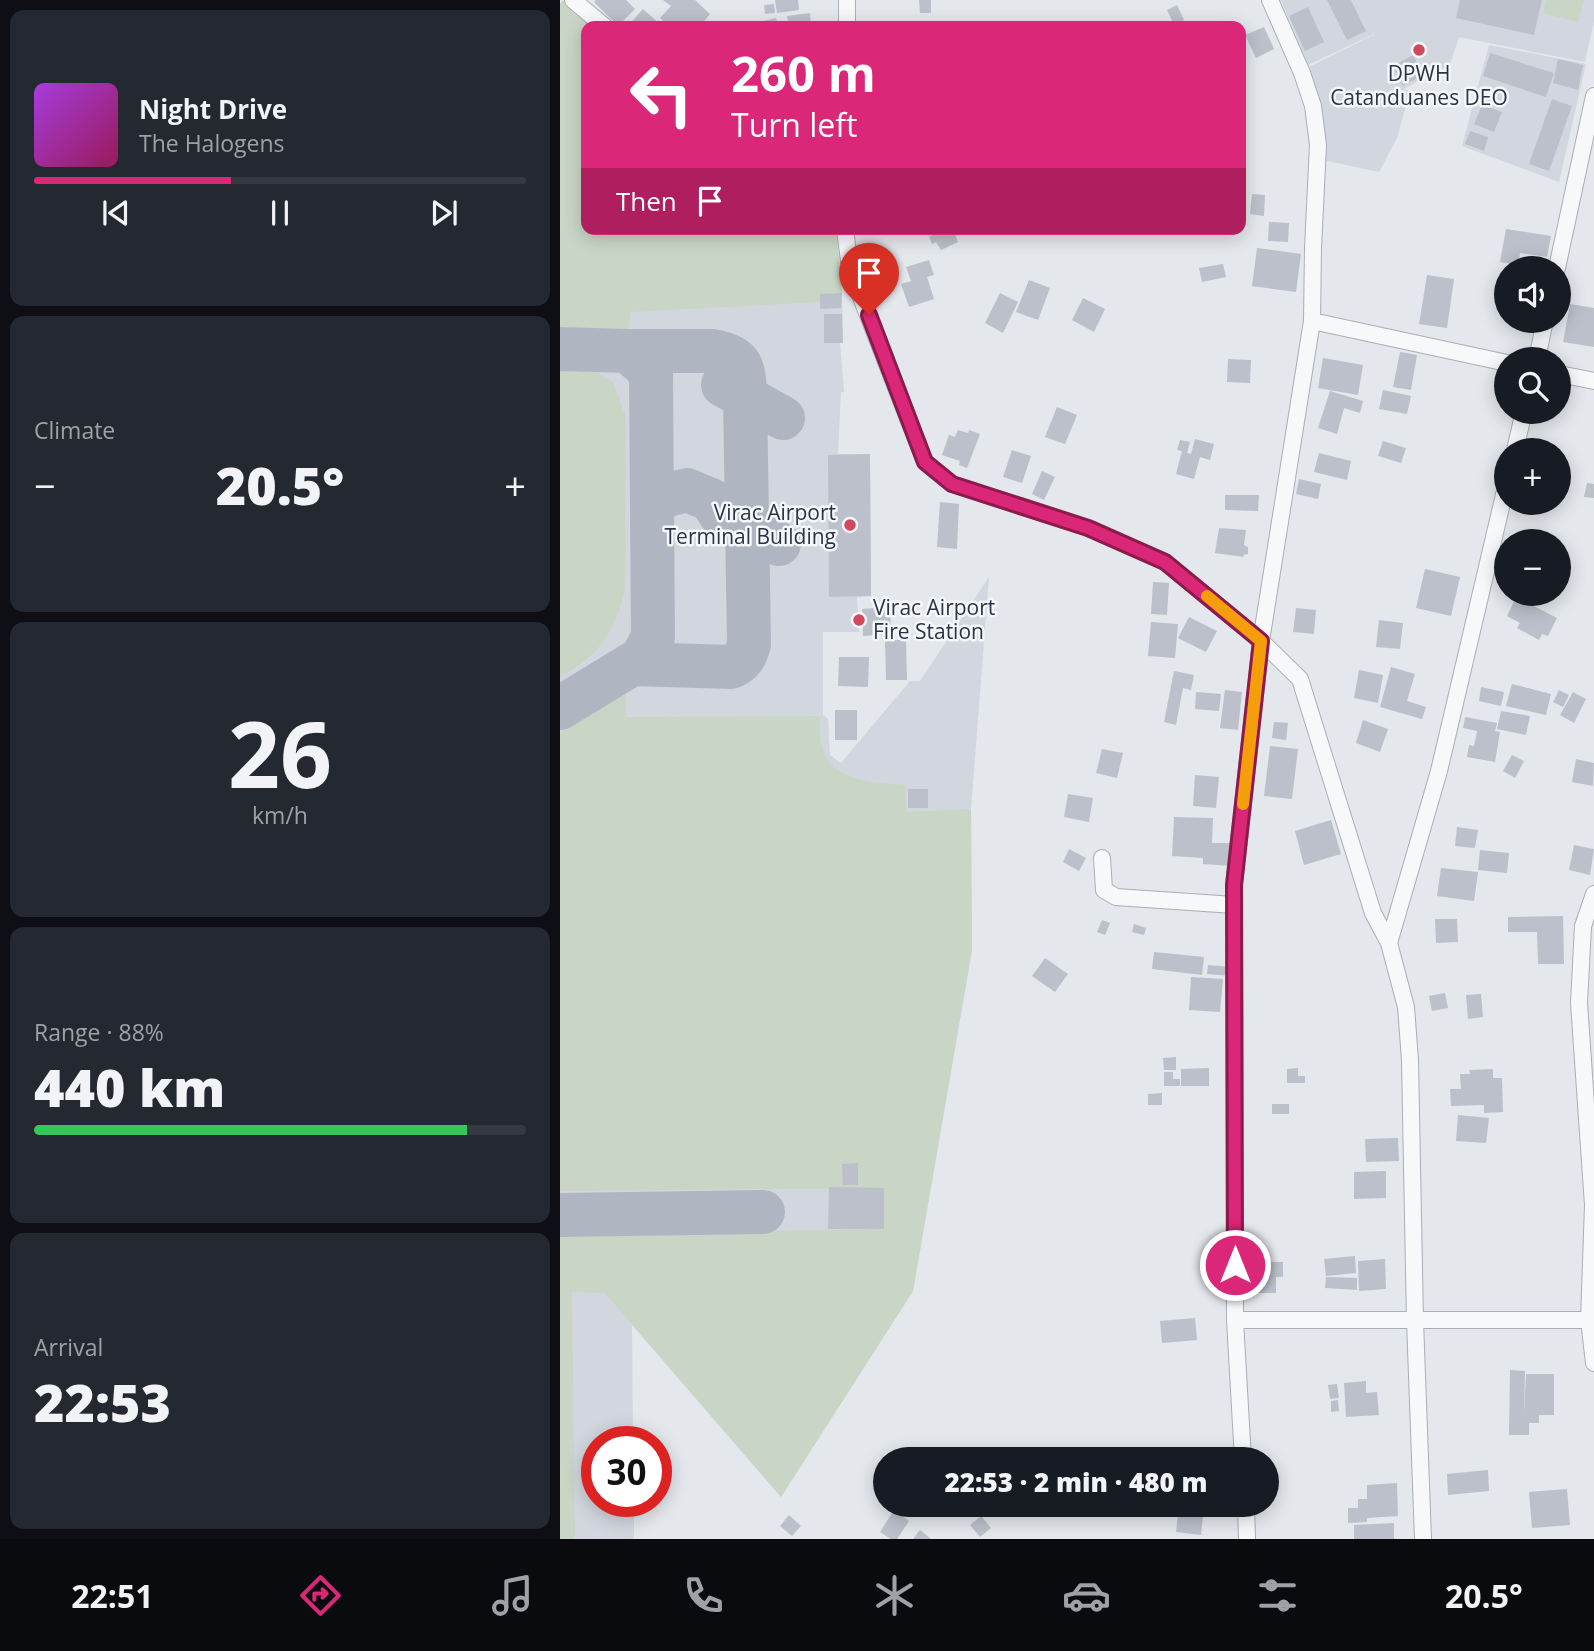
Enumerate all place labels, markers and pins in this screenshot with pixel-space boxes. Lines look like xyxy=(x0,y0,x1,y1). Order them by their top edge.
marker: DPWH Catanduanes DEO xyxy=(1411,42,1427,58)
place label: DPWH Catanduanes DEO xyxy=(1330,59,1508,111)
pin xyxy=(839,243,899,315)
place label: Virac Airport Terminal Building xyxy=(665,498,836,550)
marker: Virac Airport Terminal Building xyxy=(842,517,858,533)
place label: Virac Airport Fire Station xyxy=(873,593,995,645)
marker: Virac Airport Fire Station xyxy=(851,612,867,628)

